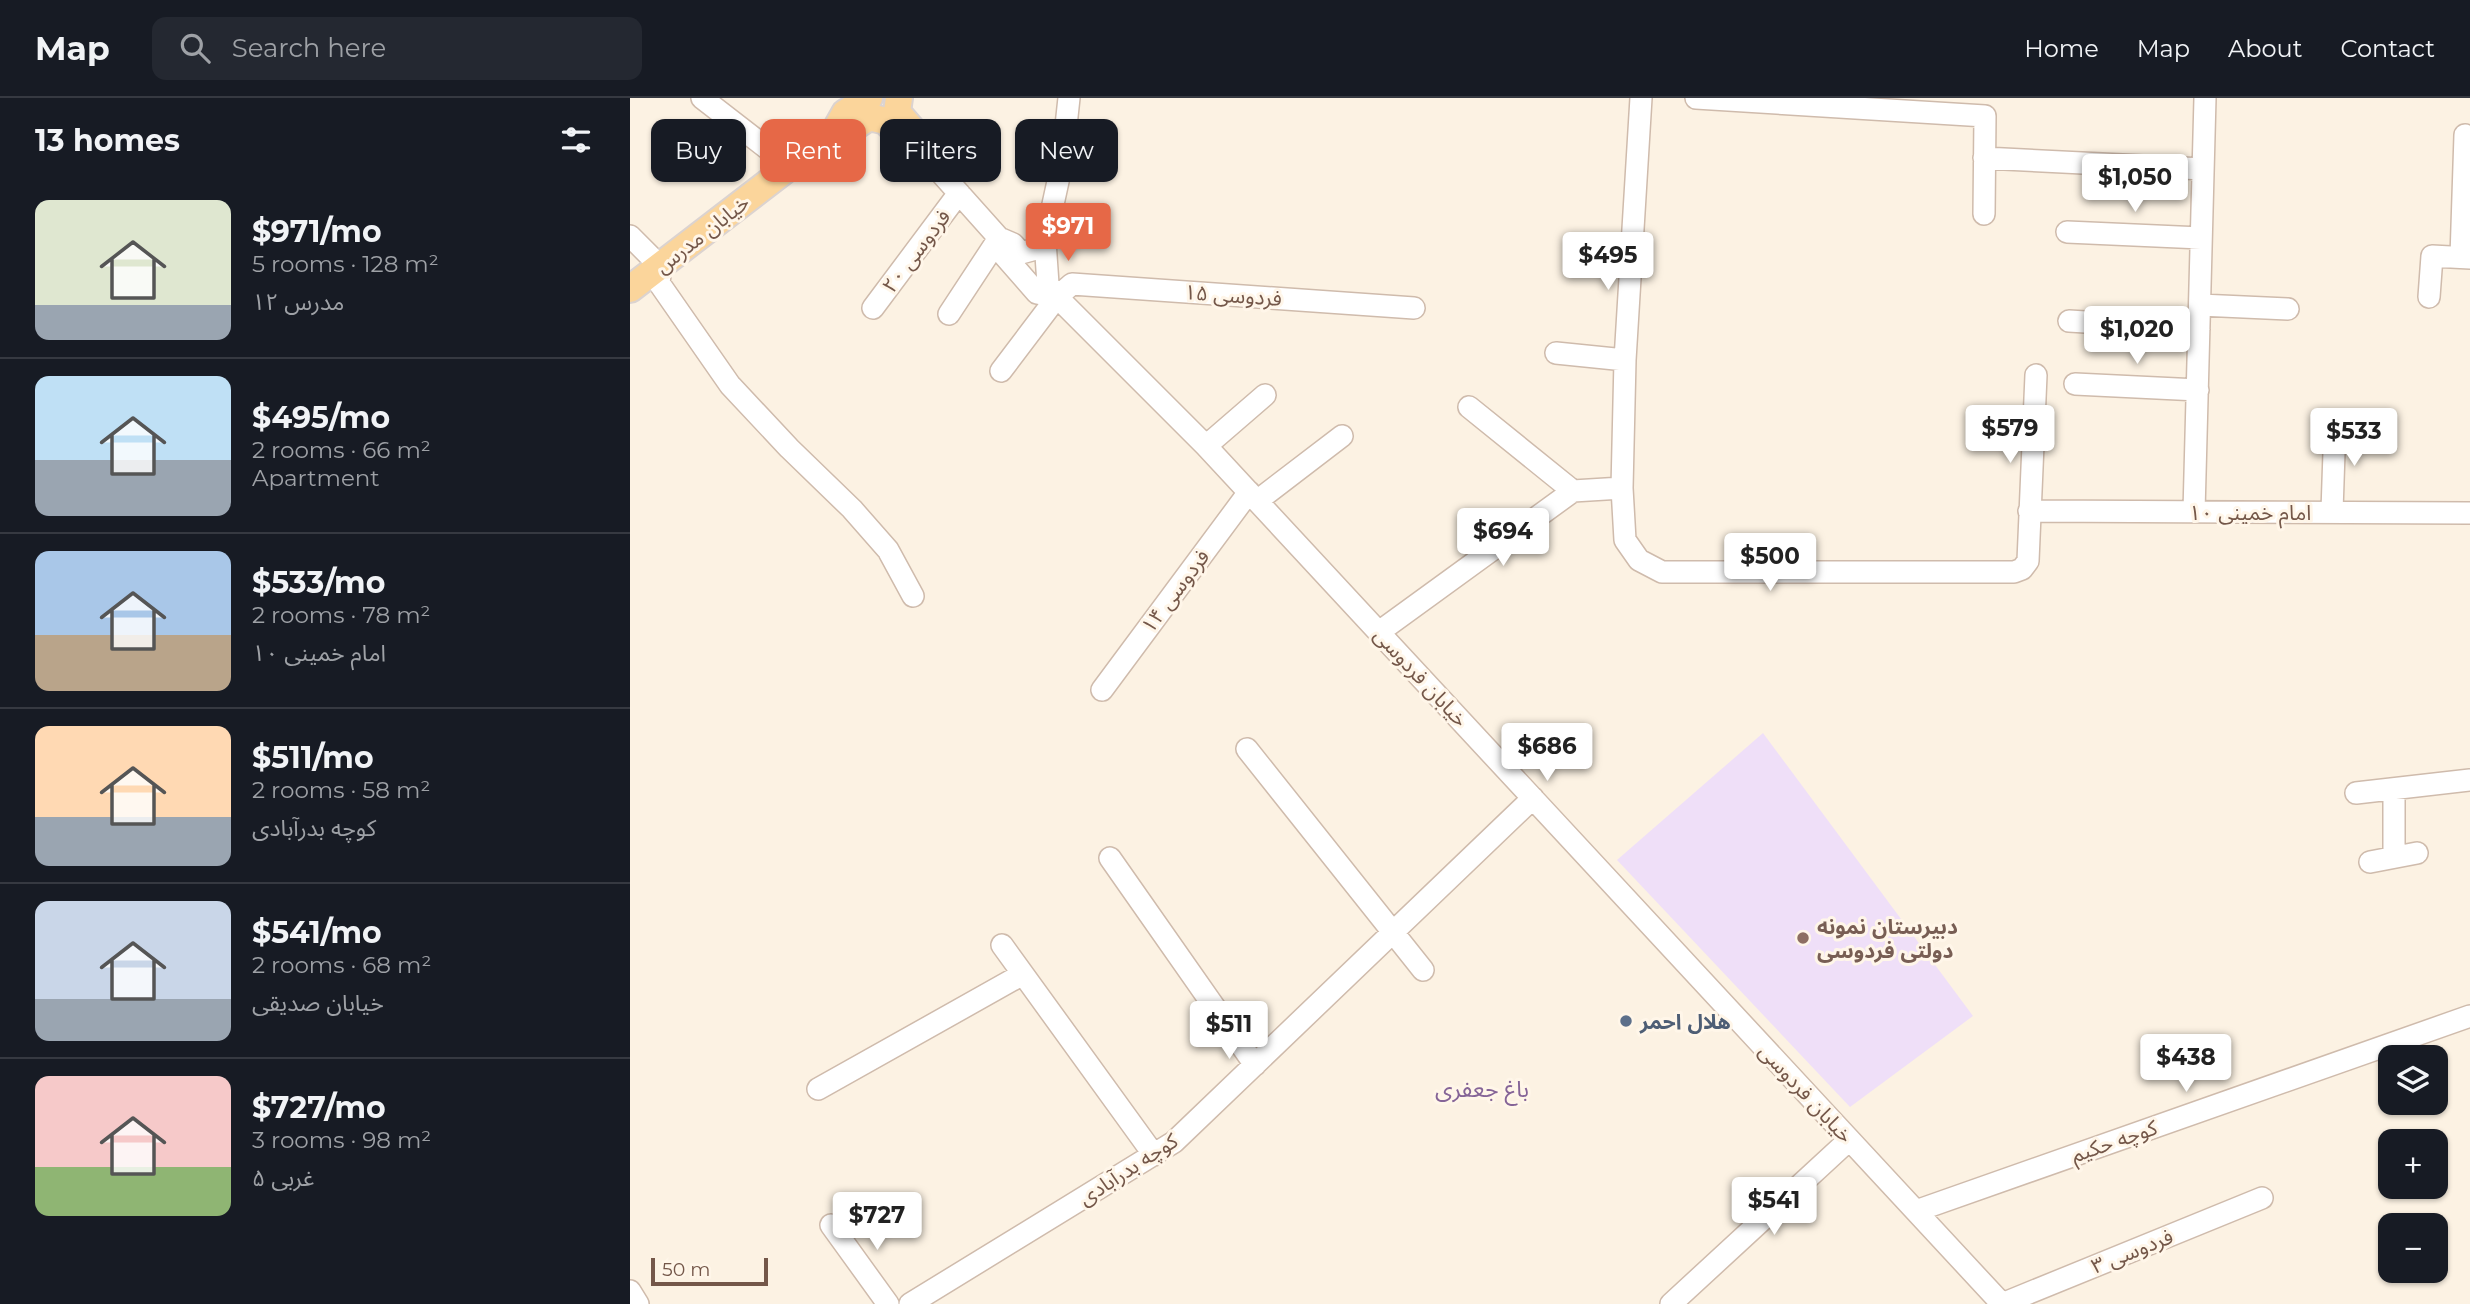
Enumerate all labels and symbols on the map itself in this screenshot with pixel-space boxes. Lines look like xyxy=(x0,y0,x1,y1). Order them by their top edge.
pin: $1,050 xyxy=(2078,155,2192,214)
street label: خیابان مدرس xyxy=(650,189,754,279)
street label: فردوسی ۲۰ xyxy=(877,204,955,298)
pin: $971 xyxy=(1027,204,1109,263)
pin: $495 xyxy=(1567,232,1649,292)
street label: فردوسی ۱۵ xyxy=(1183,279,1283,311)
pin: $1,020 xyxy=(2080,306,2194,366)
pin: $579 xyxy=(1969,406,2051,465)
pin: $533 xyxy=(2313,408,2395,468)
street label: امام خمینی ۱۰ xyxy=(2189,500,2311,529)
pin: $694 xyxy=(1462,508,1544,568)
pin: $500 xyxy=(1729,533,1811,593)
street label: فردوسی ۱۴ xyxy=(1136,544,1214,638)
street label: خیابان فردوسی xyxy=(1369,622,1473,732)
pin: $686 xyxy=(1506,724,1588,783)
place label: دبیرستان نمونه دولتی فردوسی xyxy=(1817,914,1958,963)
marker: دبیرستان نمونه دولتی فردوسی xyxy=(1795,930,1811,946)
pin: $511 xyxy=(1188,1002,1270,1061)
place label: هلال احمر xyxy=(1639,1009,1731,1034)
marker: هلال احمر xyxy=(1618,1013,1634,1029)
pin: $438 xyxy=(2145,1034,2227,1094)
street label: خیابان فردوسی xyxy=(1754,1038,1858,1148)
district label: باغ جعفری xyxy=(1435,1075,1529,1106)
street label: کوچه حکیم xyxy=(2068,1115,2162,1170)
street label: کوچه بدرآبادی xyxy=(1074,1127,1183,1211)
pin: $541 xyxy=(1733,1178,1815,1237)
pin: $727 xyxy=(836,1192,918,1252)
street label: فردوسی ۳ xyxy=(2087,1223,2177,1279)
scale bar xyxy=(651,1255,768,1287)

